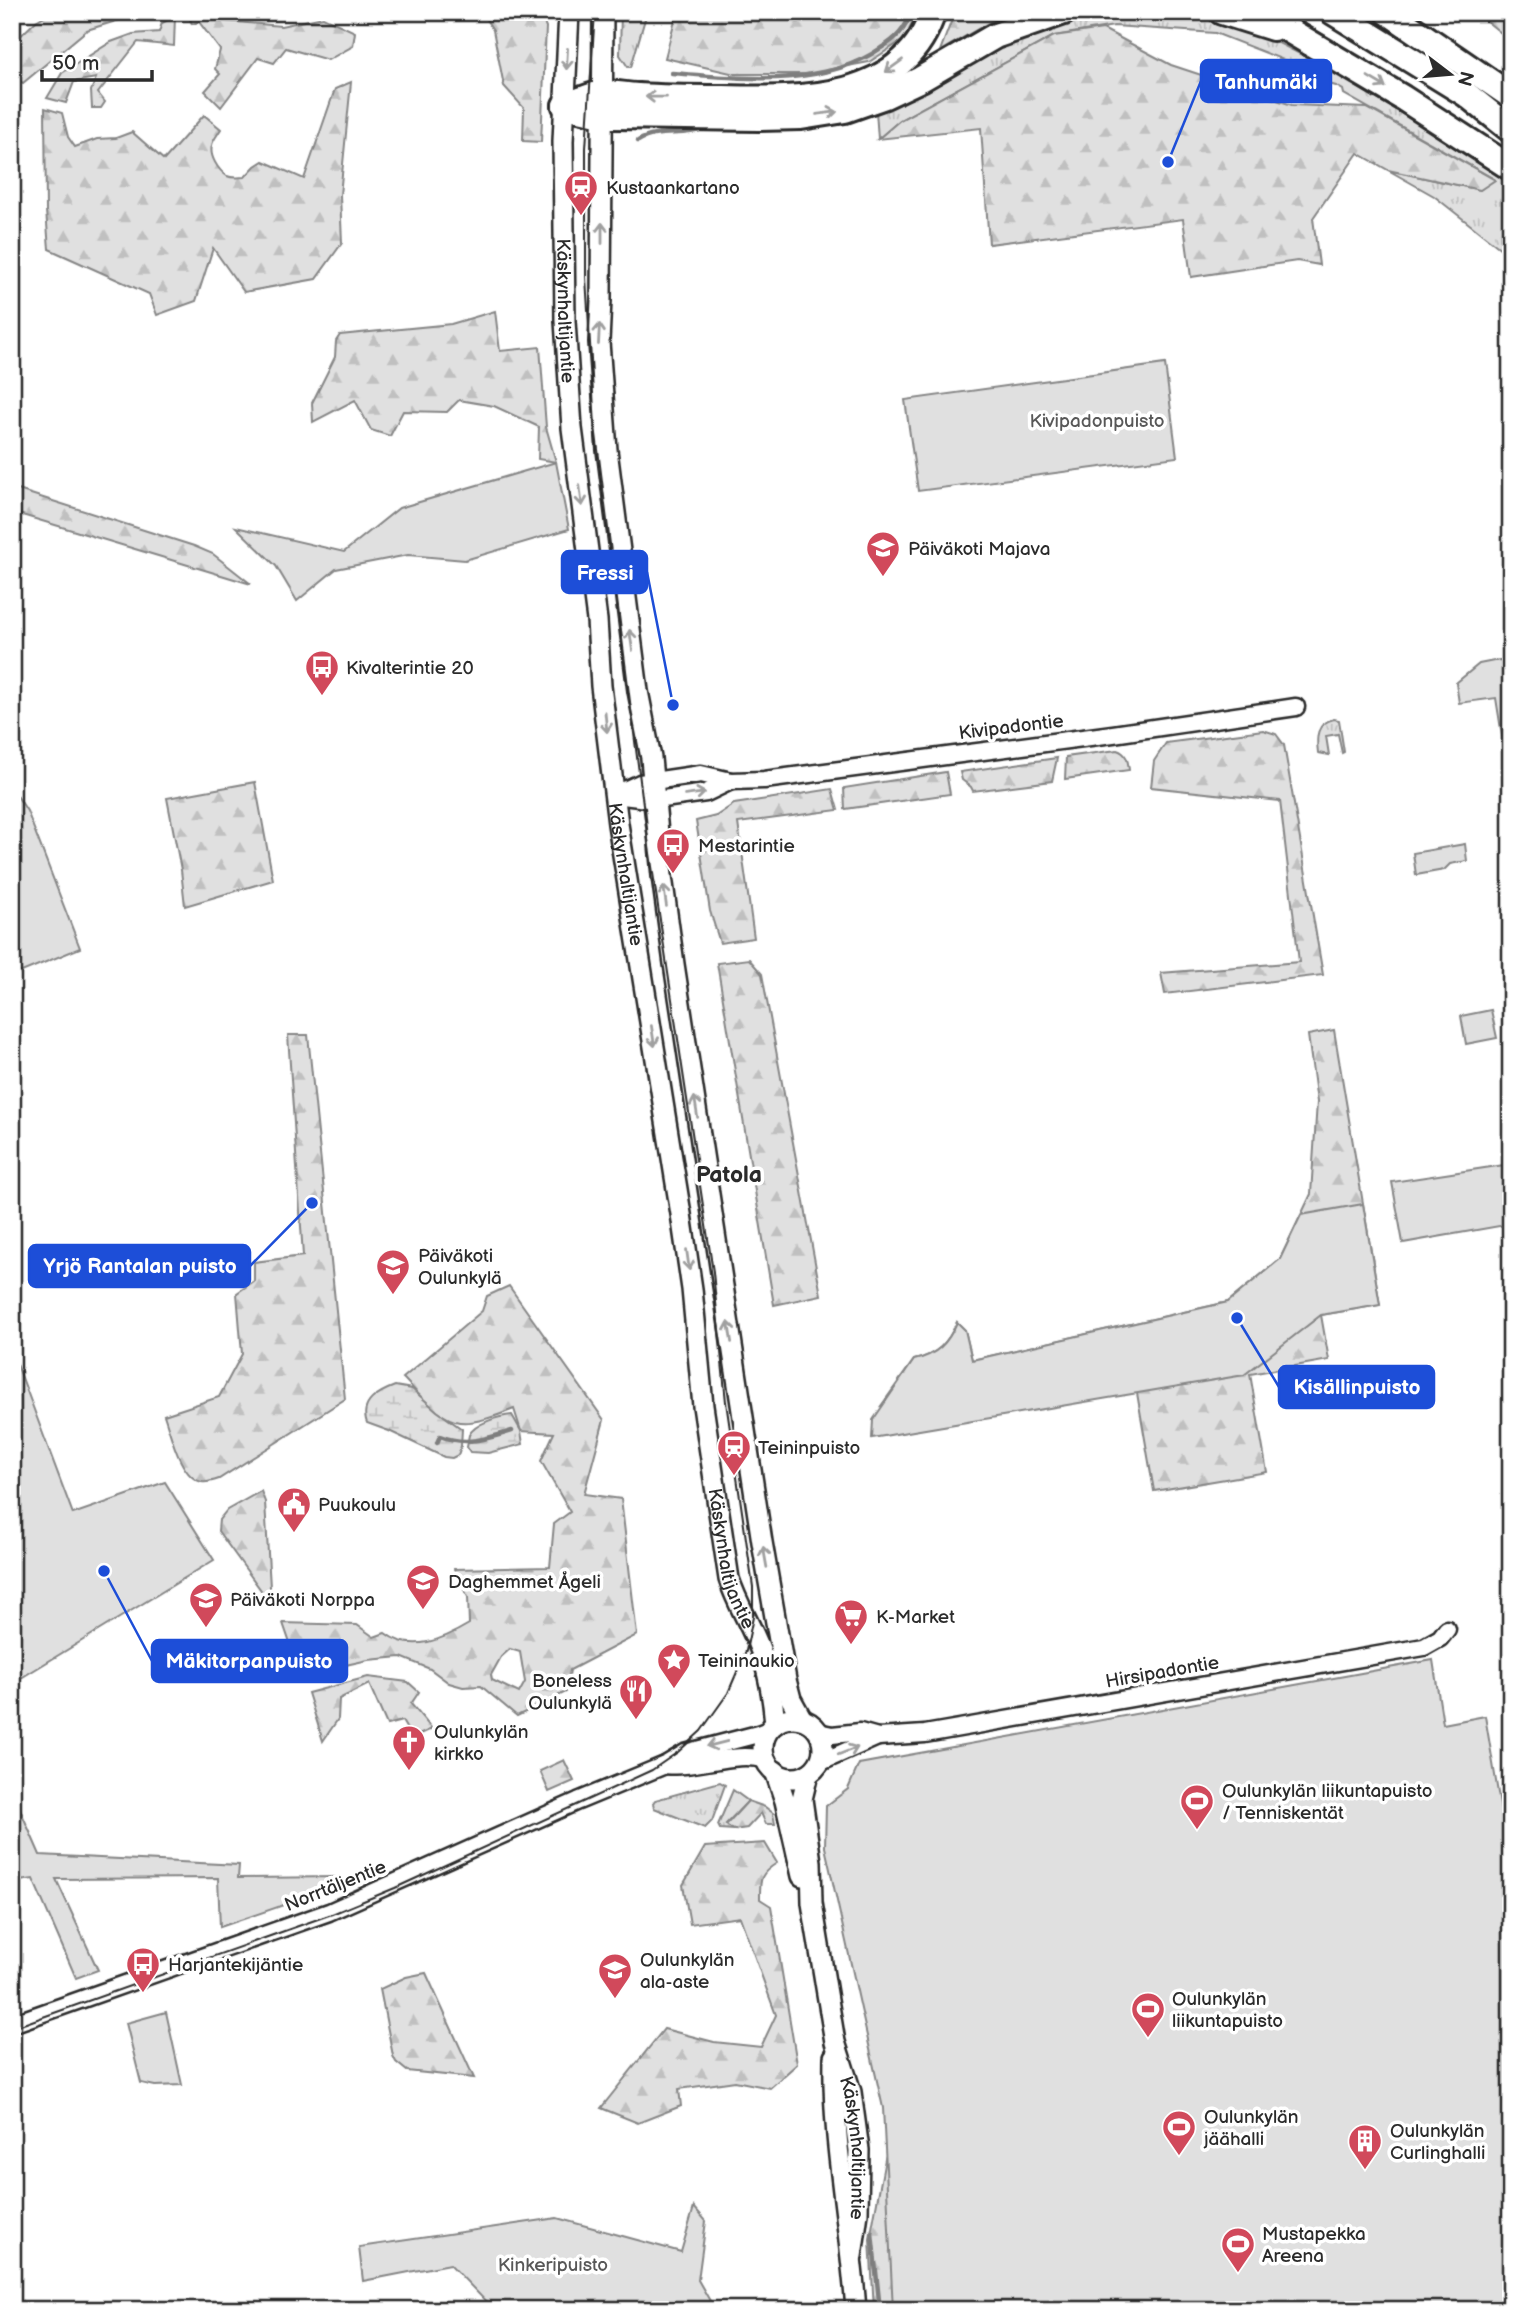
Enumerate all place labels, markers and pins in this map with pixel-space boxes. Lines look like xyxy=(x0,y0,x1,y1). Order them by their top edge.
callout: Tanhumäki xyxy=(1201,60,1331,102)
station icon: Kustaankartano xyxy=(562,168,600,217)
place label: Kustaankartano xyxy=(606,177,740,200)
school or university icon: Päiväkoti Majava xyxy=(864,529,902,578)
place label: Päiväkoti Majava xyxy=(908,538,1050,561)
callout: Fressi xyxy=(562,551,647,593)
bus stop icon: Kivalterintie 20 xyxy=(303,648,341,697)
place label: Kivalterintie 20 xyxy=(346,657,474,680)
bus stop icon: Mestarintie xyxy=(654,826,692,875)
place label: Mestarintie xyxy=(698,835,795,858)
callout: Yrjö Rantalan puisto xyxy=(29,1245,250,1287)
place label: Päiväkoti Oulunkylä xyxy=(418,1245,502,1290)
school or university icon: Päiväkoti Oulunkylä xyxy=(374,1247,412,1296)
callout: Kisällinpuisto xyxy=(1279,1366,1434,1408)
station icon: Teininpuisto xyxy=(715,1428,753,1477)
place label: Teininpuisto xyxy=(758,1437,860,1460)
public building icon: Puukoulu xyxy=(275,1485,313,1534)
place label: Puukoulu xyxy=(318,1494,396,1517)
school or university icon: Daghemmet Ågeli xyxy=(404,1562,442,1611)
place label: Daghemmet Ågeli xyxy=(448,1571,601,1594)
school or university icon: Päiväkoti Norppa xyxy=(187,1580,225,1629)
place label: Päiväkoti Norppa xyxy=(230,1589,375,1612)
supermarket icon: K-Market xyxy=(832,1597,870,1646)
place label: K-Market xyxy=(876,1606,955,1629)
callout: Mäkitorpanpuisto xyxy=(152,1640,347,1682)
place icon: Teininaukio xyxy=(655,1641,693,1690)
place label: Teininaukio xyxy=(698,1650,795,1673)
place label: Boneless Oulunkylä xyxy=(528,1670,612,1715)
restaurant icon: Boneless Oulunkylä xyxy=(617,1672,655,1721)
place label: Oulunkylän kirkko xyxy=(434,1721,528,1766)
church icon: Oulunkylän kirkko xyxy=(390,1723,428,1772)
place label: Oulunkylän liikuntapuisto / Tenniskentät xyxy=(1222,1780,1433,1825)
sports icon: Oulunkylän liikuntapuisto / Tenniskentät xyxy=(1178,1782,1216,1831)
bus stop icon: Harjantekijäntie xyxy=(124,1945,162,1994)
place label: Oulunkylän ala-aste xyxy=(640,1949,734,1994)
school or university icon: Oulunkylän ala-aste xyxy=(596,1951,634,2000)
place label: Harjantekijäntie xyxy=(168,1954,303,1977)
place label: Oulunkylän liikuntapuisto xyxy=(1172,1988,1283,2033)
sports icon: Oulunkylän liikuntapuisto xyxy=(1129,1990,1167,2039)
place label: Oulunkylän jäähalli xyxy=(1203,2106,1298,2151)
sports icon: Oulunkylän jäähalli xyxy=(1160,2108,1198,2157)
place label: Oulunkylän Curlinghalli xyxy=(1390,2120,1486,2165)
building icon: Oulunkylän Curlinghalli xyxy=(1346,2122,1384,2171)
place label: Mustapekka Areena xyxy=(1262,2223,1366,2268)
sports icon: Mustapekka Areena xyxy=(1219,2225,1257,2274)

